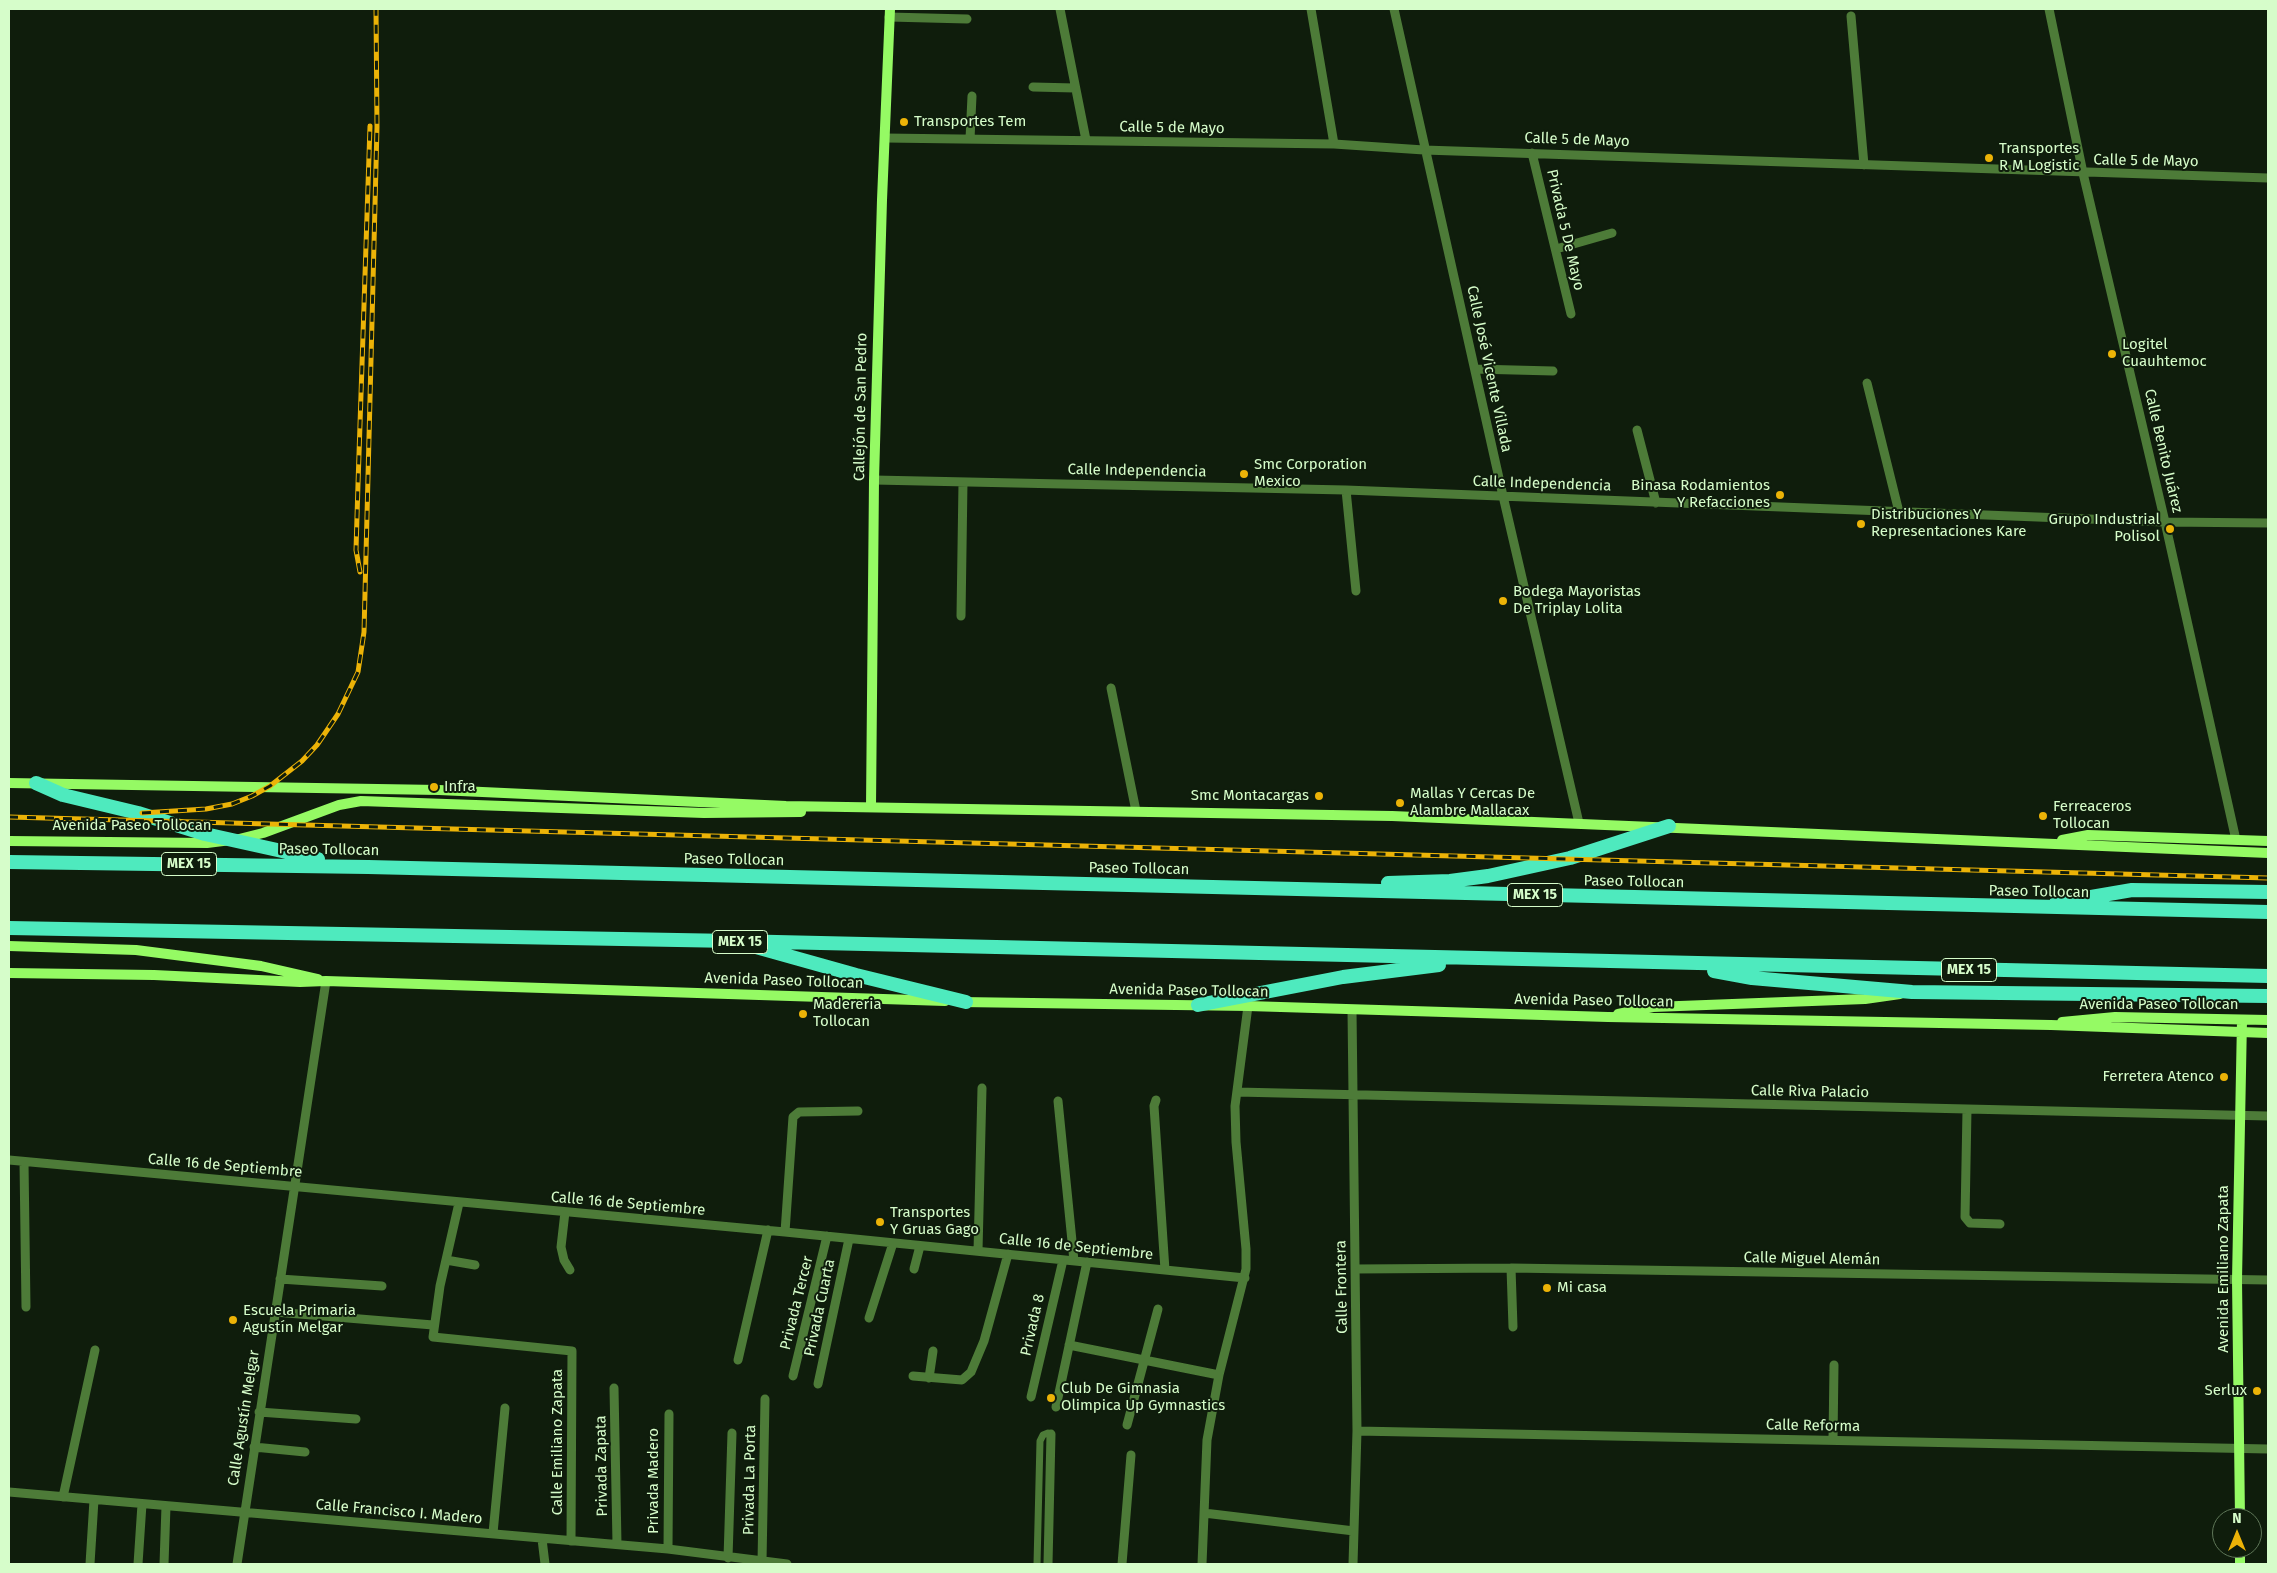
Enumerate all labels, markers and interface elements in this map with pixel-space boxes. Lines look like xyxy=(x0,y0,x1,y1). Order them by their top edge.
place label: Transportes Tem xyxy=(914,113,1026,131)
marker: Transportes Tem xyxy=(898,116,910,128)
street label: Calle 5 de Mayo xyxy=(1119,118,1225,138)
street label: Calle 5 de Mayo xyxy=(1524,129,1630,151)
place label: Transportes R M Logistic xyxy=(1999,140,2079,175)
street label: Calle 5 de Mayo xyxy=(2093,151,2199,171)
marker: Transportes R M Logistic xyxy=(1983,152,1995,164)
street label: Privada 5 De Mayo xyxy=(1542,168,1588,292)
street label: Calle José Vicente Villada xyxy=(1463,284,1515,454)
street label: Callejón de San Pedro xyxy=(851,333,871,481)
place label: Logitel Cuauhtemoc xyxy=(2122,336,2207,371)
marker: Logitel Cuauhtemoc xyxy=(2106,348,2118,360)
street label: Calle Benito Juárez xyxy=(2140,387,2186,515)
place label: Smc Corporation Mexico xyxy=(1254,456,1367,491)
street label: Calle Independencia xyxy=(1067,461,1207,481)
marker: Smc Corporation Mexico xyxy=(1238,468,1250,480)
street label: Calle Independencia xyxy=(1472,473,1612,495)
place label: Binasa Rodamientos Y Refacciones xyxy=(1631,477,1770,512)
marker: Binasa Rodamientos Y Refacciones xyxy=(1774,489,1786,501)
place label: Distribuciones Y Representaciones Kare xyxy=(1871,506,2026,541)
place label: Grupo Industrial Polisol xyxy=(2049,511,2160,546)
marker: Distribuciones Y Representaciones Kare xyxy=(1855,518,1867,530)
marker: Grupo Industrial Polisol xyxy=(2164,523,2176,535)
place label: Bodega Mayoristas De Triplay Lolita xyxy=(1513,583,1641,618)
marker: Bodega Mayoristas De Triplay Lolita xyxy=(1497,595,1509,607)
place label: Infra xyxy=(444,778,476,796)
marker: Infra xyxy=(428,781,440,793)
place label: Mallas Y Cercas De Alambre Mallacax xyxy=(1410,785,1535,820)
place label: Smc Montacargas xyxy=(1191,787,1309,805)
marker: Smc Montacargas xyxy=(1313,790,1325,802)
marker: Mallas Y Cercas De Alambre Mallacax xyxy=(1394,797,1406,809)
place label: Ferreaceros Tollocan xyxy=(2053,798,2131,833)
marker: Ferreaceros Tollocan xyxy=(2037,810,2049,822)
street label: Avenida Paseo Tollocan xyxy=(52,817,212,835)
street label: Paseo Tollocan xyxy=(278,840,380,860)
street label: Paseo Tollocan xyxy=(683,850,785,870)
road number: MEX 15 xyxy=(162,852,216,876)
street label: Paseo Tollocan xyxy=(1088,859,1190,879)
street label: Paseo Tollocan xyxy=(1583,872,1685,892)
street label: Paseo Tollocan xyxy=(1988,882,2090,902)
road number: MEX 15 xyxy=(1508,884,1562,906)
road number: MEX 15 xyxy=(712,930,768,954)
road number: MEX 15 xyxy=(1942,958,1996,982)
street label: Avenida Paseo Tollocan xyxy=(704,969,864,993)
street label: Avenida Paseo Tollocan xyxy=(1109,981,1269,1001)
street label: Avenida Paseo Tollocan xyxy=(1514,991,1674,1011)
place label: Madereria Tollocan xyxy=(813,996,882,1031)
street label: Avenida Paseo Tollocan xyxy=(2079,996,2239,1014)
marker: Madereria Tollocan xyxy=(797,1008,809,1020)
place label: Ferretera Atenco xyxy=(2103,1068,2214,1086)
marker: Ferretera Atenco xyxy=(2218,1071,2230,1083)
street label: Calle Riva Palacio xyxy=(1751,1082,1869,1102)
street label: Calle 16 de Septiembre xyxy=(147,1150,303,1182)
street label: Avenida Emiliano Zapata xyxy=(2215,1185,2233,1353)
street label: Calle 16 de Septiembre xyxy=(550,1188,706,1220)
place label: Transportes Y Gruas Gago xyxy=(890,1204,979,1239)
marker: Transportes Y Gruas Gago xyxy=(874,1216,886,1228)
street label: Calle 16 de Septiembre xyxy=(998,1230,1154,1264)
street label: Calle Frontera xyxy=(1332,1240,1352,1334)
street label: Calle Miguel Alemán xyxy=(1743,1249,1881,1269)
street label: Privada Tercer xyxy=(777,1254,817,1352)
street label: Privada Cuarta xyxy=(801,1258,839,1358)
place label: Mi casa xyxy=(1557,1279,1607,1297)
marker: Mi casa xyxy=(1541,1282,1553,1294)
street label: Privada 8 xyxy=(1017,1292,1049,1358)
place label: Escuela Primaria Agustín Melgar xyxy=(243,1302,356,1337)
marker: Escuela Primaria Agustín Melgar xyxy=(227,1314,239,1326)
street label: Calle Agustín Melgar xyxy=(224,1349,264,1487)
street label: Calle Emiliano Zapata xyxy=(549,1369,567,1515)
place label: Club De Gimnasia Olimpica Up Gymnastics xyxy=(1061,1380,1225,1415)
place label: Serlux xyxy=(2204,1382,2247,1400)
marker: Serlux xyxy=(2251,1385,2263,1397)
marker: Club De Gimnasia Olimpica Up Gymnastics xyxy=(1045,1392,1057,1404)
street label: Privada Zapata xyxy=(592,1415,612,1517)
street label: Calle Reforma xyxy=(1766,1416,1860,1436)
street label: Privada La Porta xyxy=(740,1425,760,1535)
street label: Privada Madero xyxy=(645,1428,663,1534)
street label: Calle Francisco I. Madero xyxy=(315,1496,483,1528)
north arrow xyxy=(2212,1508,2262,1558)
text: N xyxy=(2232,1510,2242,1527)

